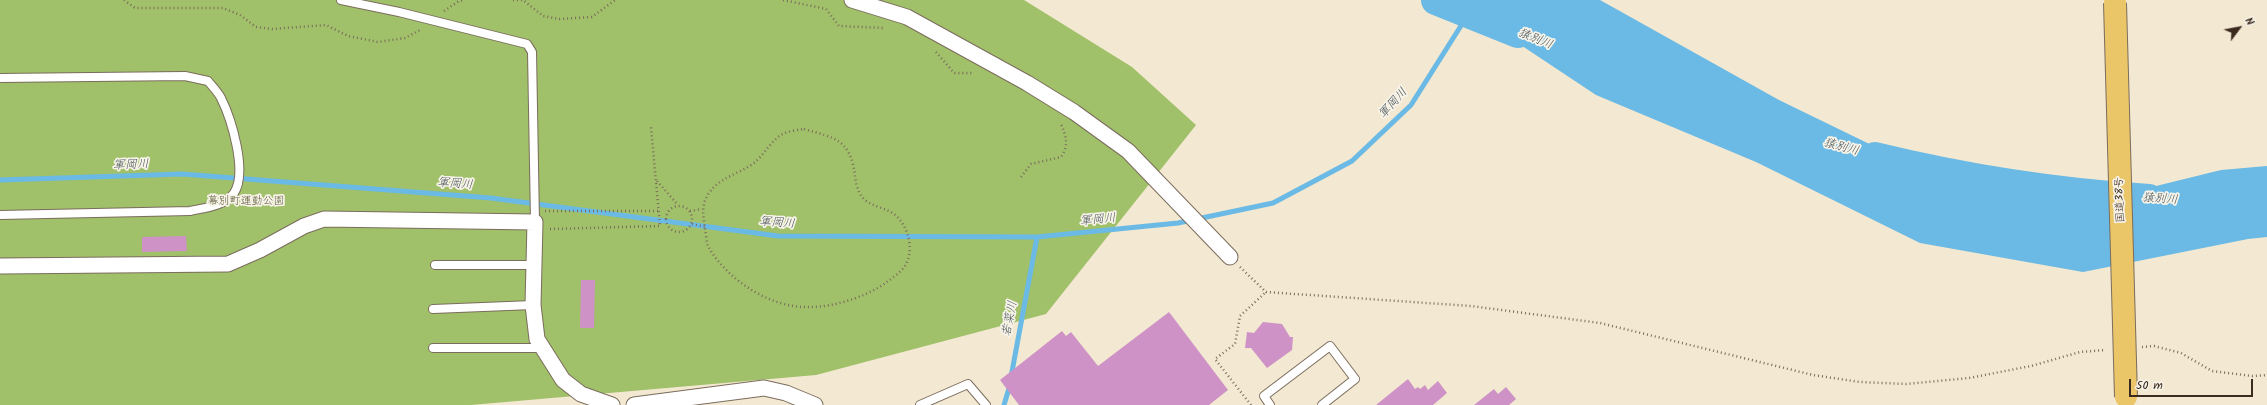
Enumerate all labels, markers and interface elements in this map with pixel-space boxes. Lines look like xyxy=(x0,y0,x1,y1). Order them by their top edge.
north arrow xyxy=(2219,8,2259,48)
text: N xyxy=(2240,14,2259,29)
water label: 猿別川 xyxy=(1516,27,1554,53)
water label: 軍岡川 xyxy=(1377,86,1411,122)
water label: 猿別川 xyxy=(1822,136,1860,160)
water label: 軍岡川 xyxy=(113,158,149,174)
water label: 軍岡川 xyxy=(437,177,473,193)
street label: 国道38号 xyxy=(2114,177,2128,223)
water label: 猿別川 xyxy=(2142,192,2178,208)
park label: 幕別町運動公園 xyxy=(208,195,284,209)
water label: 軍岡川 xyxy=(1079,212,1117,230)
water label: 軍岡川 xyxy=(759,216,795,232)
water label: 若菜川 xyxy=(1000,300,1022,338)
scale bar xyxy=(2131,371,2255,397)
text: 50 m xyxy=(2136,376,2163,395)

